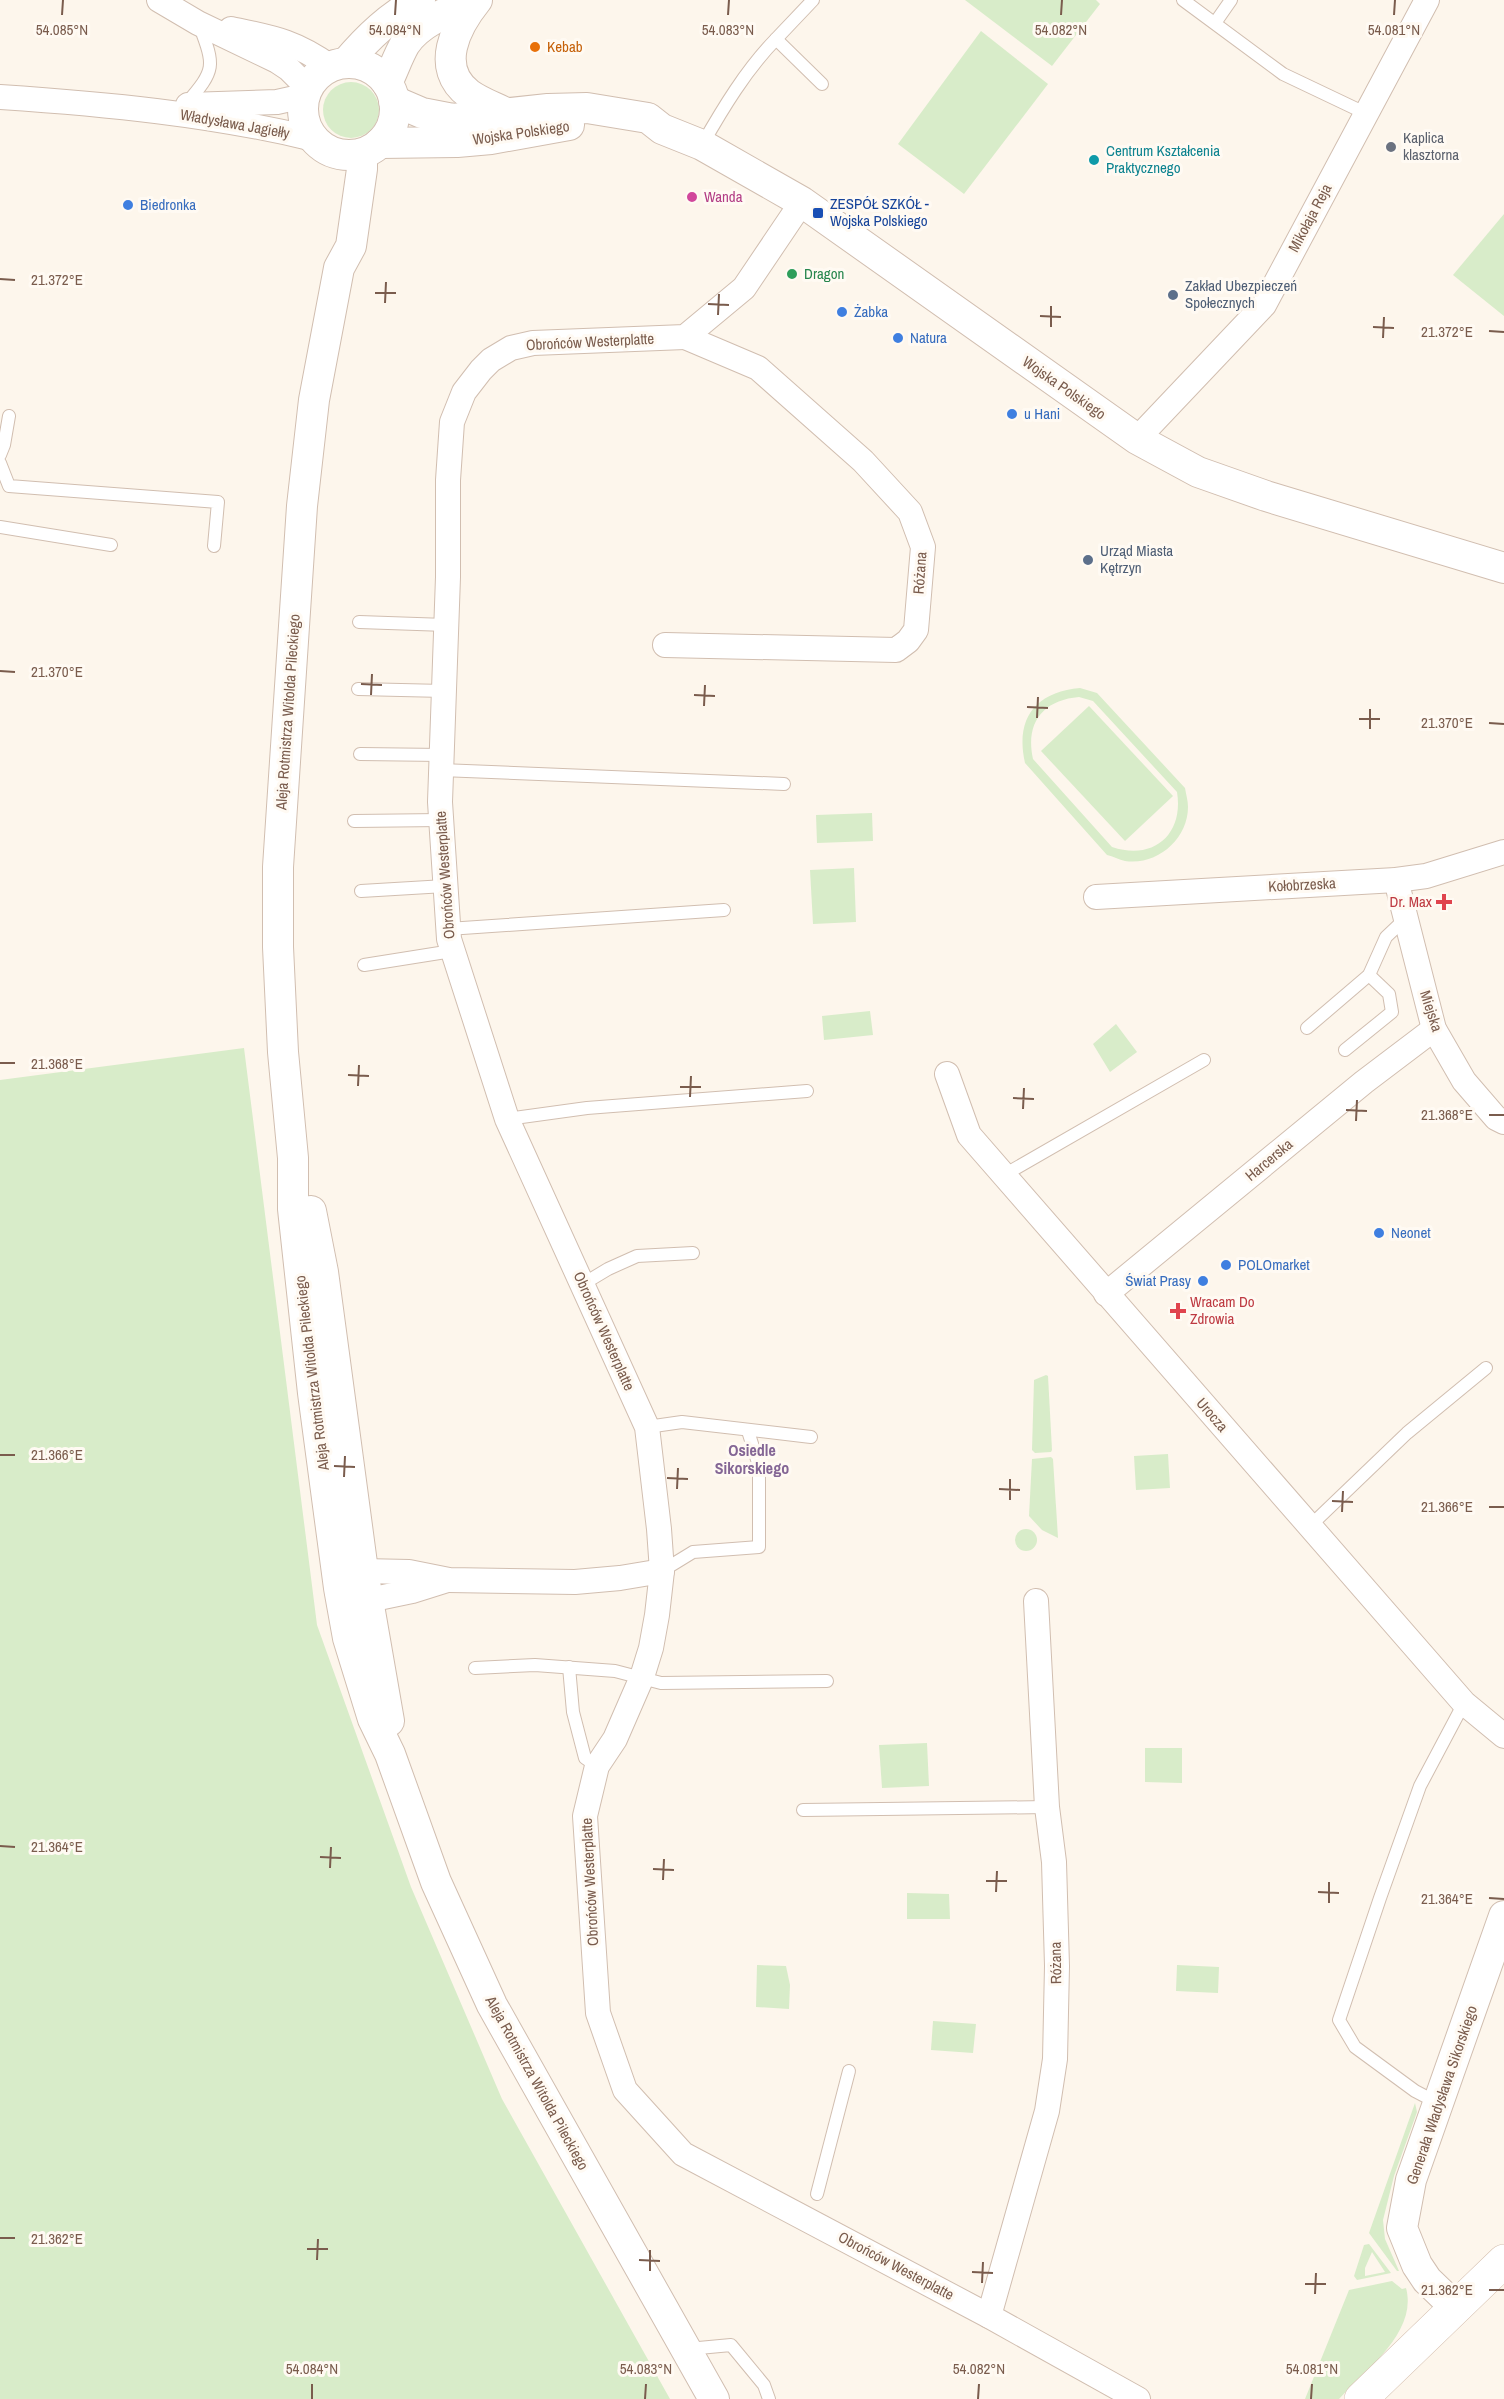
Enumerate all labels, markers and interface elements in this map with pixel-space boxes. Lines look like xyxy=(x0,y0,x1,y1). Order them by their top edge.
text: 54.085°N xyxy=(36,19,88,40)
text: 54.084°N xyxy=(369,19,421,40)
text: 54.083°N xyxy=(702,19,754,40)
text: 54.082°N xyxy=(1035,19,1087,40)
text: 54.081°N xyxy=(1368,19,1420,40)
place label: Kebab xyxy=(547,36,583,57)
marker: Kebab xyxy=(528,40,542,54)
street label: Władysława Jagiełły xyxy=(179,104,292,144)
street label: Wojska Polskiego xyxy=(471,115,571,150)
place label: Kaplica klasztorna xyxy=(1403,127,1459,165)
place label: Centrum Kształcenia Praktycznego xyxy=(1106,140,1220,178)
marker: Kaplica klasztorna xyxy=(1384,140,1398,154)
marker: Centrum Kształcenia Praktycznego xyxy=(1087,153,1101,167)
street label: Mikołaja Reja xyxy=(1283,180,1336,256)
place label: Wanda xyxy=(704,186,743,207)
marker: Wanda xyxy=(685,190,699,204)
place label: ZESPÓŁ SZKÓŁ - Wojska Polskiego xyxy=(830,193,929,231)
place label: Biedronka xyxy=(140,194,196,215)
marker: Biedronka xyxy=(121,198,135,212)
marker: ZESPÓŁ SZKÓŁ - Wojska Polskiego xyxy=(811,206,825,220)
place label: Dragon xyxy=(804,263,844,284)
marker: Dragon xyxy=(785,267,799,281)
text: 21.372°E xyxy=(31,269,83,290)
place label: Zakład Ubezpieczeń Społecznych xyxy=(1185,275,1297,313)
marker: Zakład Ubezpieczeń Społecznych xyxy=(1166,288,1180,302)
place label: Żabka xyxy=(854,301,888,322)
marker: Żabka xyxy=(835,305,849,319)
text: 21.372°E xyxy=(1421,321,1473,342)
place label: Natura xyxy=(910,327,947,348)
street label: Obrońców Westerplatte xyxy=(525,328,655,355)
marker: Natura xyxy=(891,331,905,345)
street label: Wojska Polskiego xyxy=(1018,351,1110,424)
place label: u Hani xyxy=(1024,403,1060,424)
marker: u Hani xyxy=(1005,407,1019,421)
place label: Urząd Miasta Kętrzyn xyxy=(1100,540,1173,578)
street label: Różana xyxy=(908,551,931,595)
marker: Urząd Miasta Kętrzyn xyxy=(1081,553,1095,567)
street label: Aleja Rotmistrza Witolda Pileckiego xyxy=(270,613,305,812)
text: 21.370°E xyxy=(31,661,83,682)
text: 21.370°E xyxy=(1421,712,1473,733)
street label: Obrońców Westerplatte xyxy=(430,810,459,940)
street label: Kołobrzeska xyxy=(1268,872,1336,897)
place label: Dr. Max xyxy=(1390,891,1433,912)
marker: Dr. Max xyxy=(1437,895,1451,909)
street label: Miejska xyxy=(1415,987,1448,1034)
text: 21.368°E xyxy=(31,1053,83,1074)
text: 21.368°E xyxy=(1421,1104,1473,1125)
street label: Harcerska xyxy=(1240,1133,1297,1186)
place label: Neonet xyxy=(1391,1222,1431,1243)
marker: Neonet xyxy=(1372,1226,1386,1240)
place label: POLOmarket xyxy=(1238,1254,1310,1275)
marker: POLOmarket xyxy=(1219,1258,1233,1272)
street label: Obrońców Westerplatte xyxy=(569,1268,640,1394)
place label: Świat Prasy xyxy=(1125,1270,1192,1291)
street label: Aleja Rotmistrza Witolda Pileckiego xyxy=(289,1274,334,1473)
marker: Świat Prasy xyxy=(1196,1274,1210,1288)
place label: Wracam Do Zdrowia xyxy=(1190,1291,1255,1329)
marker: Wracam Do Zdrowia xyxy=(1171,1304,1185,1318)
street label: Urocza xyxy=(1192,1393,1233,1436)
district label: Osiedle Sikorskiego xyxy=(715,1439,789,1479)
text: 21.366°E xyxy=(31,1444,83,1465)
text: 21.366°E xyxy=(1421,1496,1473,1517)
street label: Obrońców Westerplatte xyxy=(576,1817,603,1947)
text: 21.364°E xyxy=(31,1836,83,1857)
text: 21.364°E xyxy=(1421,1888,1473,1909)
street label: Różana xyxy=(1045,1941,1066,1984)
street label: Aleja Rotmistrza Witolda Pileckiego xyxy=(480,1991,594,2174)
street label: Generała Władysława Sikorskiego xyxy=(1401,2002,1482,2187)
street label: Obrońców Westerplatte xyxy=(835,2226,958,2305)
text: 21.362°E xyxy=(31,2228,83,2249)
text: 21.362°E xyxy=(1421,2279,1473,2300)
text: 54.084°N xyxy=(286,2358,338,2379)
text: 54.083°N xyxy=(620,2358,672,2379)
text: 54.082°N xyxy=(953,2358,1005,2379)
text: 54.081°N xyxy=(1286,2358,1338,2379)

